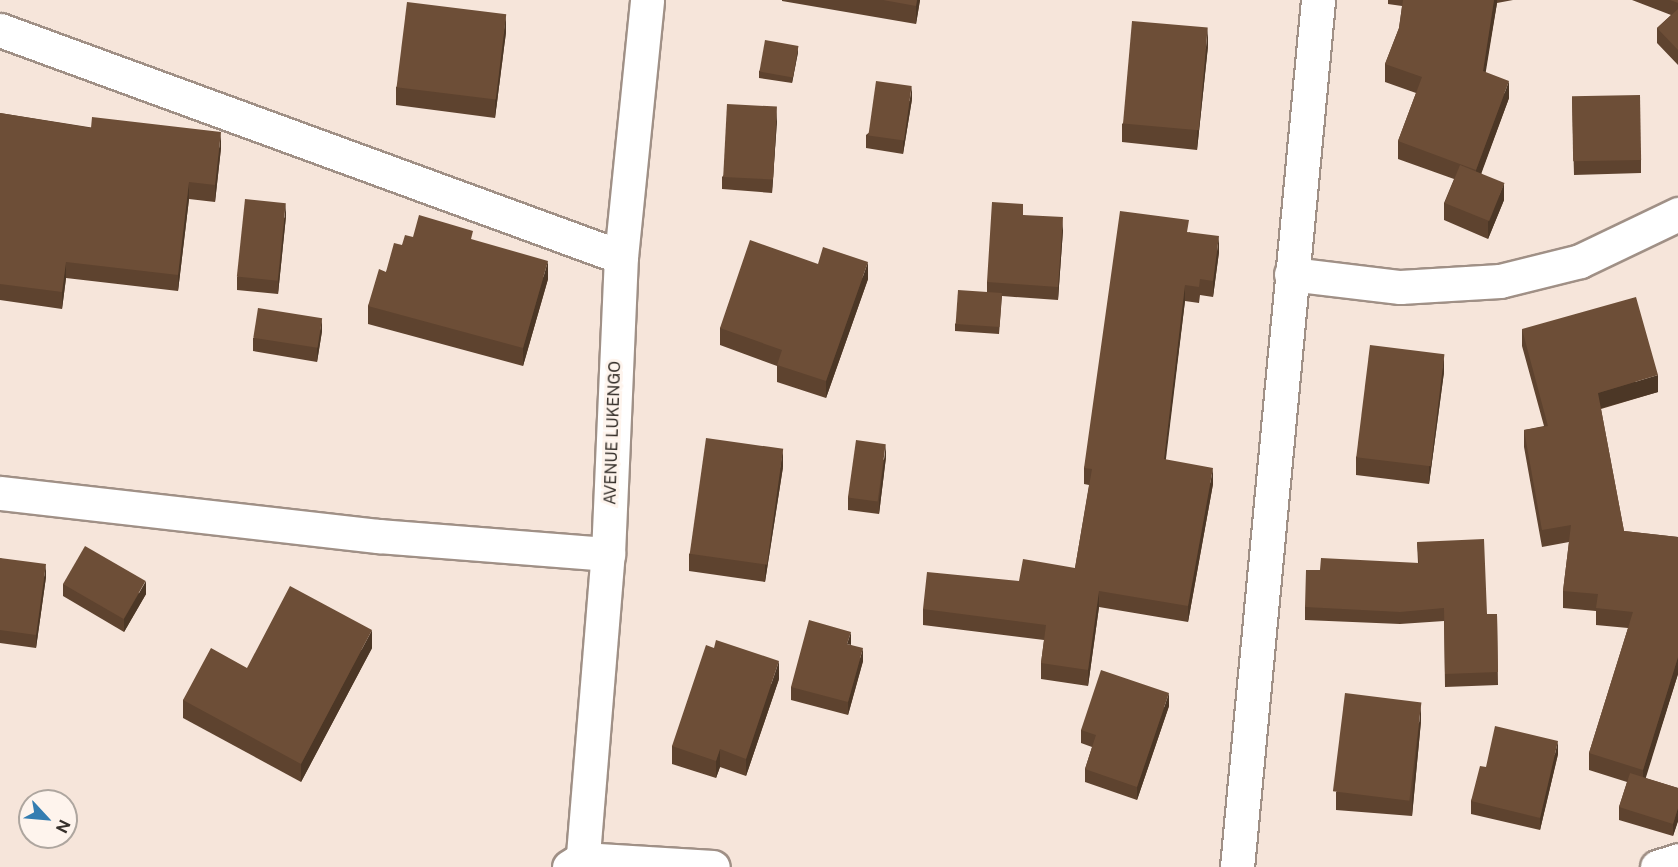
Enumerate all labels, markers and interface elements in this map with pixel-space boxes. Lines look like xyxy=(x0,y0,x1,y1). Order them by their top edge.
street label: AVENUE LUKENGO xyxy=(601,361,625,505)
north arrow xyxy=(18,789,78,849)
text: N xyxy=(52,816,74,836)

